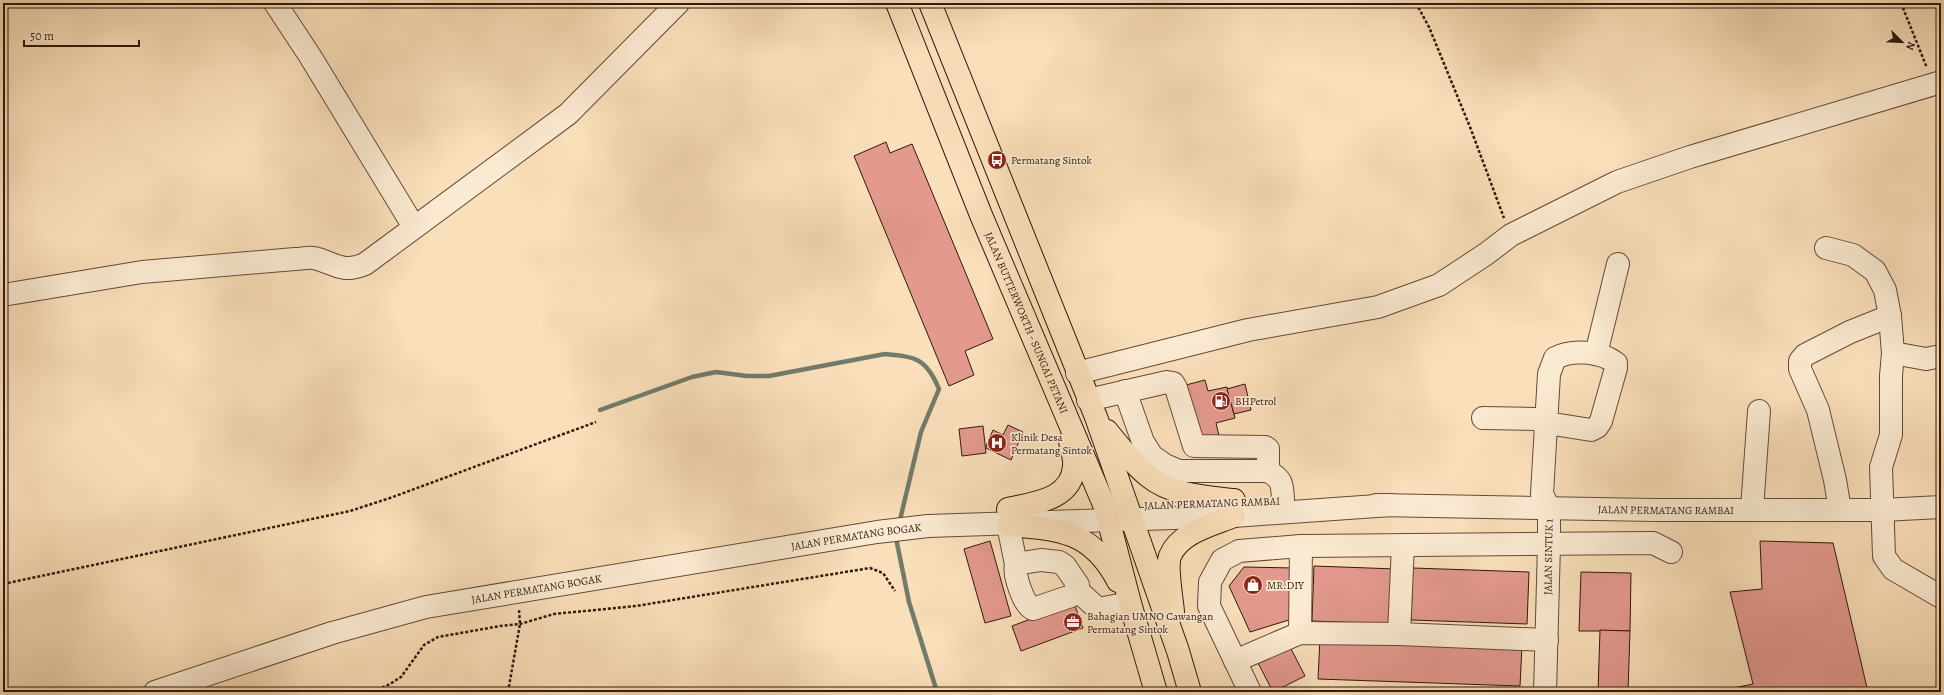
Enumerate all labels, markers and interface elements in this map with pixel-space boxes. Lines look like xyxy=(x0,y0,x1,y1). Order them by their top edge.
scale bar xyxy=(24,22,139,48)
north arrow xyxy=(1882,22,1922,62)
text: 50 m xyxy=(30,28,54,44)
text: N xyxy=(1902,39,1919,53)
bus stop icon: Permatang Sintok xyxy=(986,149,1008,171)
place label: Permatang Sintok xyxy=(1011,153,1092,168)
street label: JALAN BUTTERWORTH - SUNGAI PETANI xyxy=(981,230,1071,416)
fuel station icon: BHPetrol xyxy=(1210,390,1232,412)
place label: BHPetrol xyxy=(1235,394,1277,409)
place label: Klinik Desa Permatang Sintok xyxy=(1011,430,1092,458)
hospital icon: Klinik Desa Permatang Sintok xyxy=(986,432,1008,454)
street label: JALAN PERMATANG RAMBAI xyxy=(1144,494,1280,513)
street label: JALAN PERMATANG RAMBAI xyxy=(1598,502,1734,518)
street label: JALAN SINTUK 1 xyxy=(1540,519,1557,595)
street label: JALAN PERMATANG BOGAK xyxy=(790,520,922,554)
street label: JALAN PERMATANG BOGAK xyxy=(470,571,603,607)
shop icon: MR.DIY xyxy=(1242,574,1264,596)
place label: MR.DIY xyxy=(1267,578,1305,593)
place label: Bahagian UMNO Cawangan Permatang Sintok xyxy=(1087,609,1213,637)
office icon: Bahagian UMNO Cawangan Permatang Sintok xyxy=(1062,611,1084,633)

